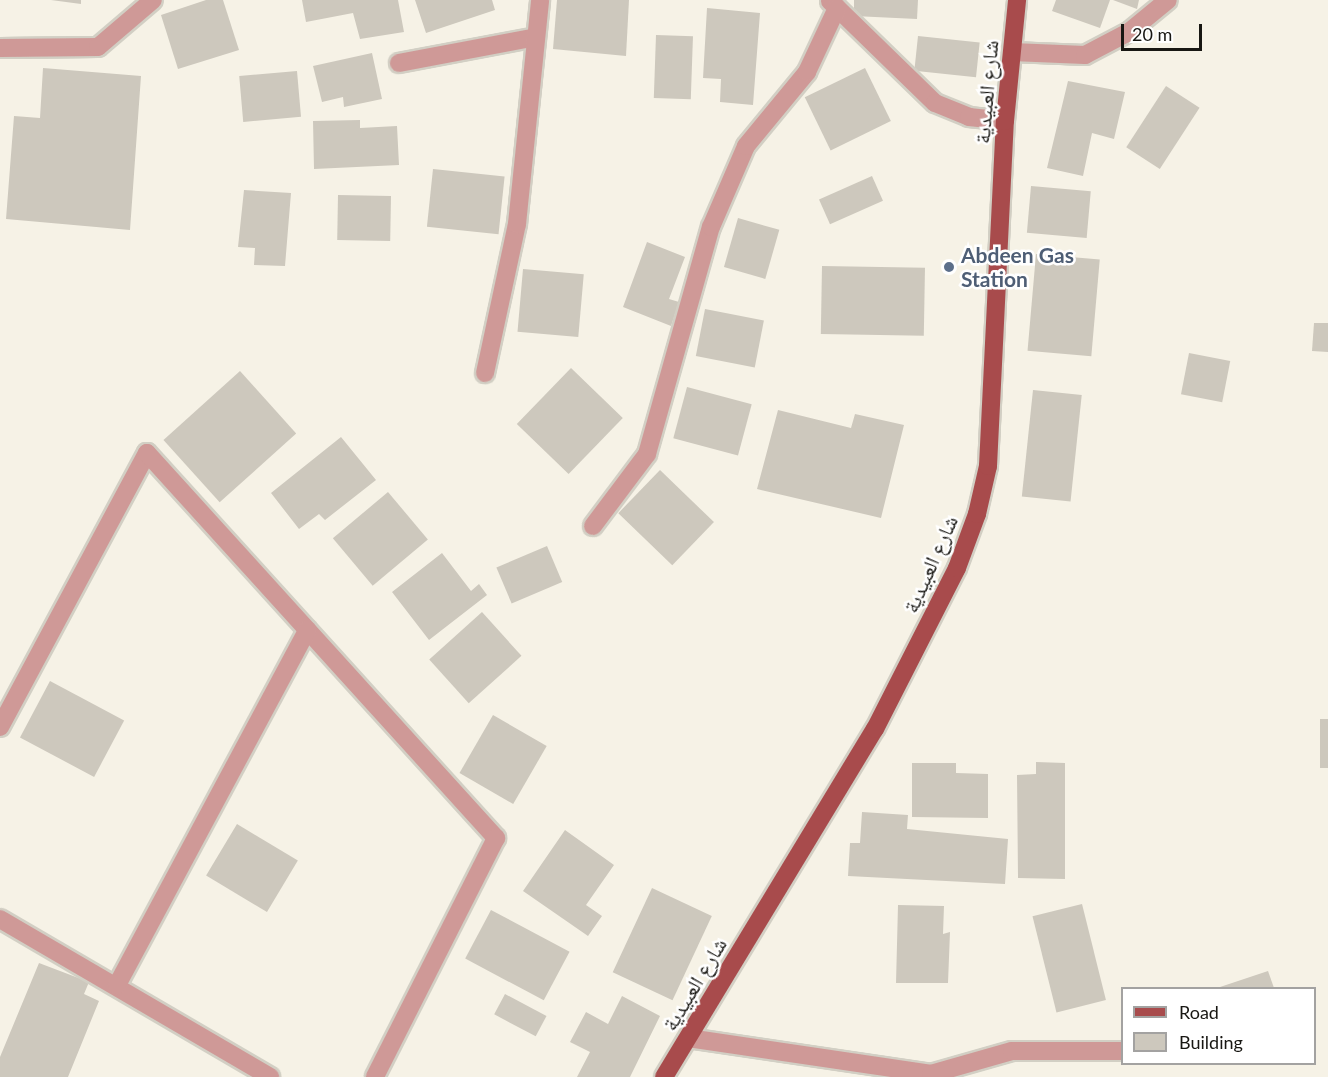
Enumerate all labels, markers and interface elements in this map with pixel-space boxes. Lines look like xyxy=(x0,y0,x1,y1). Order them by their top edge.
scale bar xyxy=(1124,12,1205,50)
text: 20 m xyxy=(1132,23,1172,45)
street label: شارع العبيدية xyxy=(969,39,1003,145)
place label: Abdeen Gas Station xyxy=(961,242,1074,292)
marker: Abdeen Gas Station xyxy=(942,260,956,274)
street label: شارع العبيدية xyxy=(897,511,963,617)
street label: شارع العبيدية xyxy=(656,933,732,1035)
legend xyxy=(1121,987,1316,1065)
text: Road xyxy=(1179,1001,1219,1023)
text: Building xyxy=(1179,1031,1243,1053)

